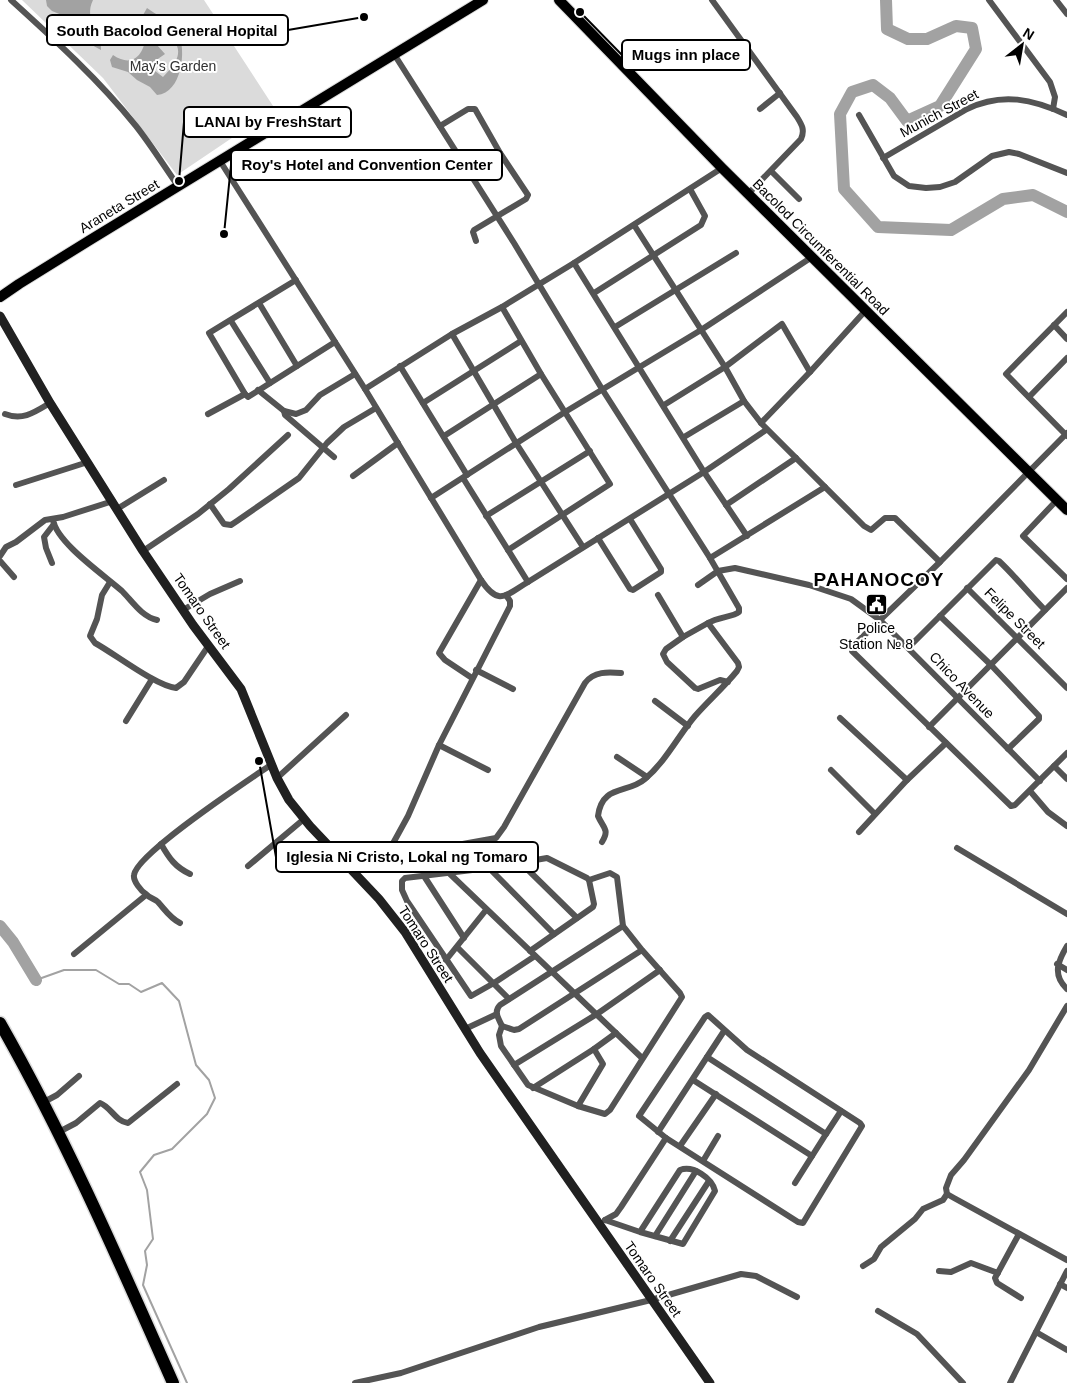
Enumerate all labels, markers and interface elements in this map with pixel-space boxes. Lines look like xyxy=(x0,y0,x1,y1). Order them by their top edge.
callout: South Bacolod General Hopital xyxy=(47,15,288,45)
north arrow xyxy=(997,20,1047,70)
text: South Bacolod General Hopital xyxy=(57,22,277,39)
text: N xyxy=(1020,24,1037,43)
callout: Mugs inn place xyxy=(622,40,750,70)
text: Mugs inn place xyxy=(632,46,740,63)
park label: May's Garden xyxy=(130,58,216,74)
street label: Munich Street xyxy=(897,86,981,140)
callout: LANAI by FreshStart xyxy=(184,107,351,137)
text: LANAI by FreshStart xyxy=(195,113,341,130)
callout: Roy's Hotel and Convention Center xyxy=(231,150,502,180)
text: Roy's Hotel and Convention Center xyxy=(241,156,493,173)
street label: Araneta Street xyxy=(76,176,162,236)
street label: Bacolod Circumferential Road xyxy=(750,176,892,318)
district label: PAHANOCOY xyxy=(813,569,945,590)
street label: Tomaro Street xyxy=(170,570,234,652)
street label: Felipe Street xyxy=(981,584,1049,652)
public building icon: Police Station № 8 xyxy=(864,593,888,617)
place label: Police Station № 8 xyxy=(839,620,913,652)
street label: Chico Avenue xyxy=(926,648,998,722)
callout: Iglesia Ni Cristo, Lokal ng Tomaro xyxy=(276,842,538,872)
text: Iglesia Ni Cristo, Lokal ng Tomaro xyxy=(286,848,528,865)
street label: Tomaro Street xyxy=(395,903,457,985)
street label: Tomaro Street xyxy=(621,1238,685,1320)

